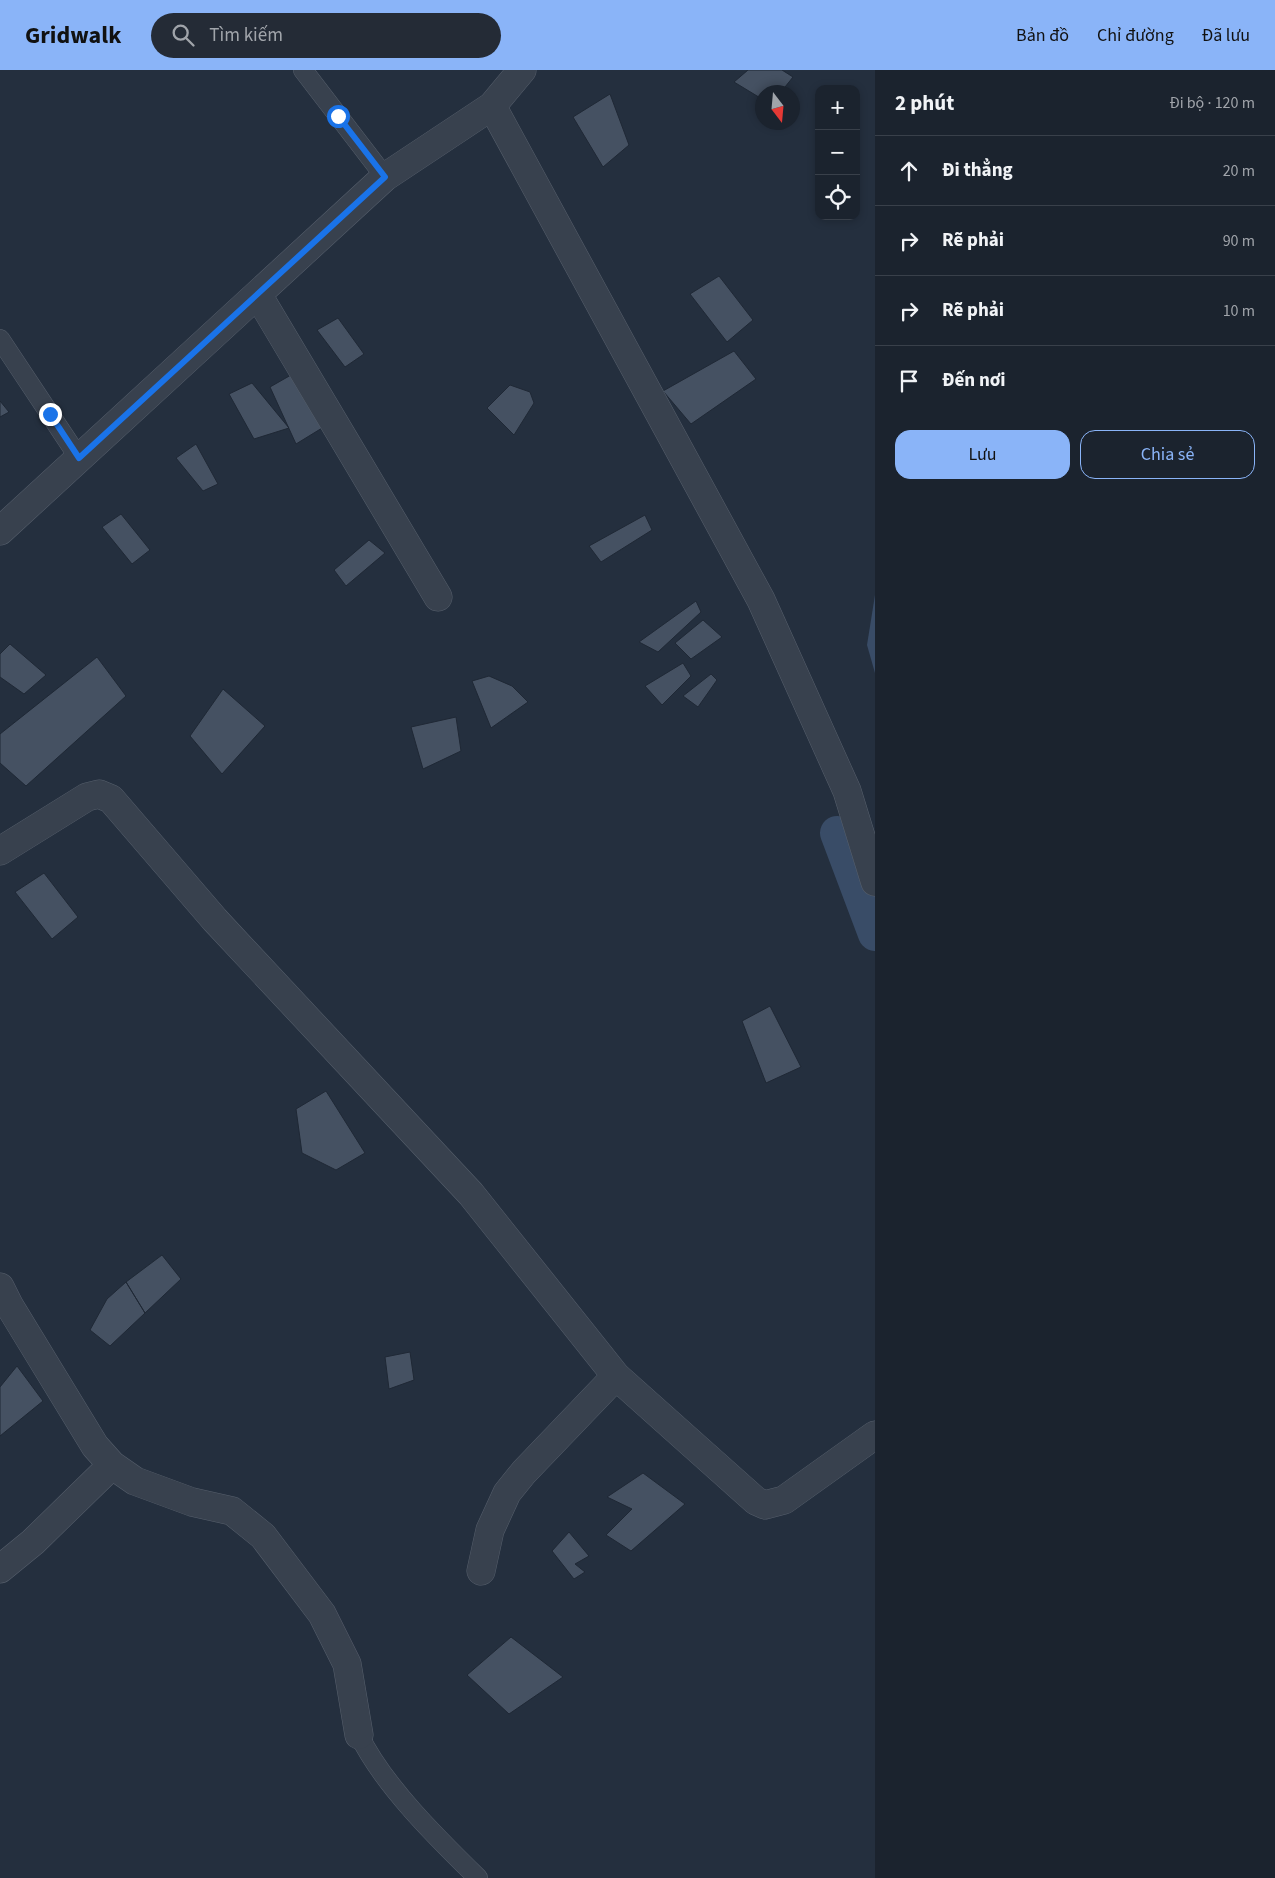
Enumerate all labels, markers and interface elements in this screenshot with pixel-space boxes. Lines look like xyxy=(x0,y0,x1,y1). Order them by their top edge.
search box xyxy=(151,13,501,58)
text: Gridwalk xyxy=(25,18,121,53)
icon: search xyxy=(169,21,197,49)
text: Tìm kiếm xyxy=(209,22,283,49)
text: Bản đồ xyxy=(1016,23,1069,48)
text: Chỉ đường xyxy=(1097,23,1174,48)
text: Đã lưu xyxy=(1202,23,1250,48)
north arrow xyxy=(755,85,800,130)
map controls xyxy=(815,85,860,220)
button: + xyxy=(815,85,860,130)
text: 2 phút xyxy=(895,88,954,118)
text: Đi bộ · 120 m xyxy=(1169,92,1255,114)
route start xyxy=(327,105,350,128)
button: − xyxy=(815,130,860,175)
icon: ahead xyxy=(895,157,923,185)
text: Đi thẳng xyxy=(942,157,1013,184)
text: 20 m xyxy=(1223,160,1255,182)
button: locate xyxy=(815,175,860,220)
icon: right xyxy=(895,227,923,255)
text: Rẽ phải xyxy=(942,227,1004,254)
text: 90 m xyxy=(1223,230,1255,252)
icon: right xyxy=(895,297,923,325)
text: Rẽ phải xyxy=(942,297,1004,324)
text: 10 m xyxy=(1223,300,1255,322)
icon: arrive xyxy=(895,367,923,395)
text: Đến nơi xyxy=(942,367,1006,394)
route end xyxy=(39,403,62,426)
button: Lưu xyxy=(895,430,1070,479)
button: Chia sẻ xyxy=(1080,430,1255,479)

